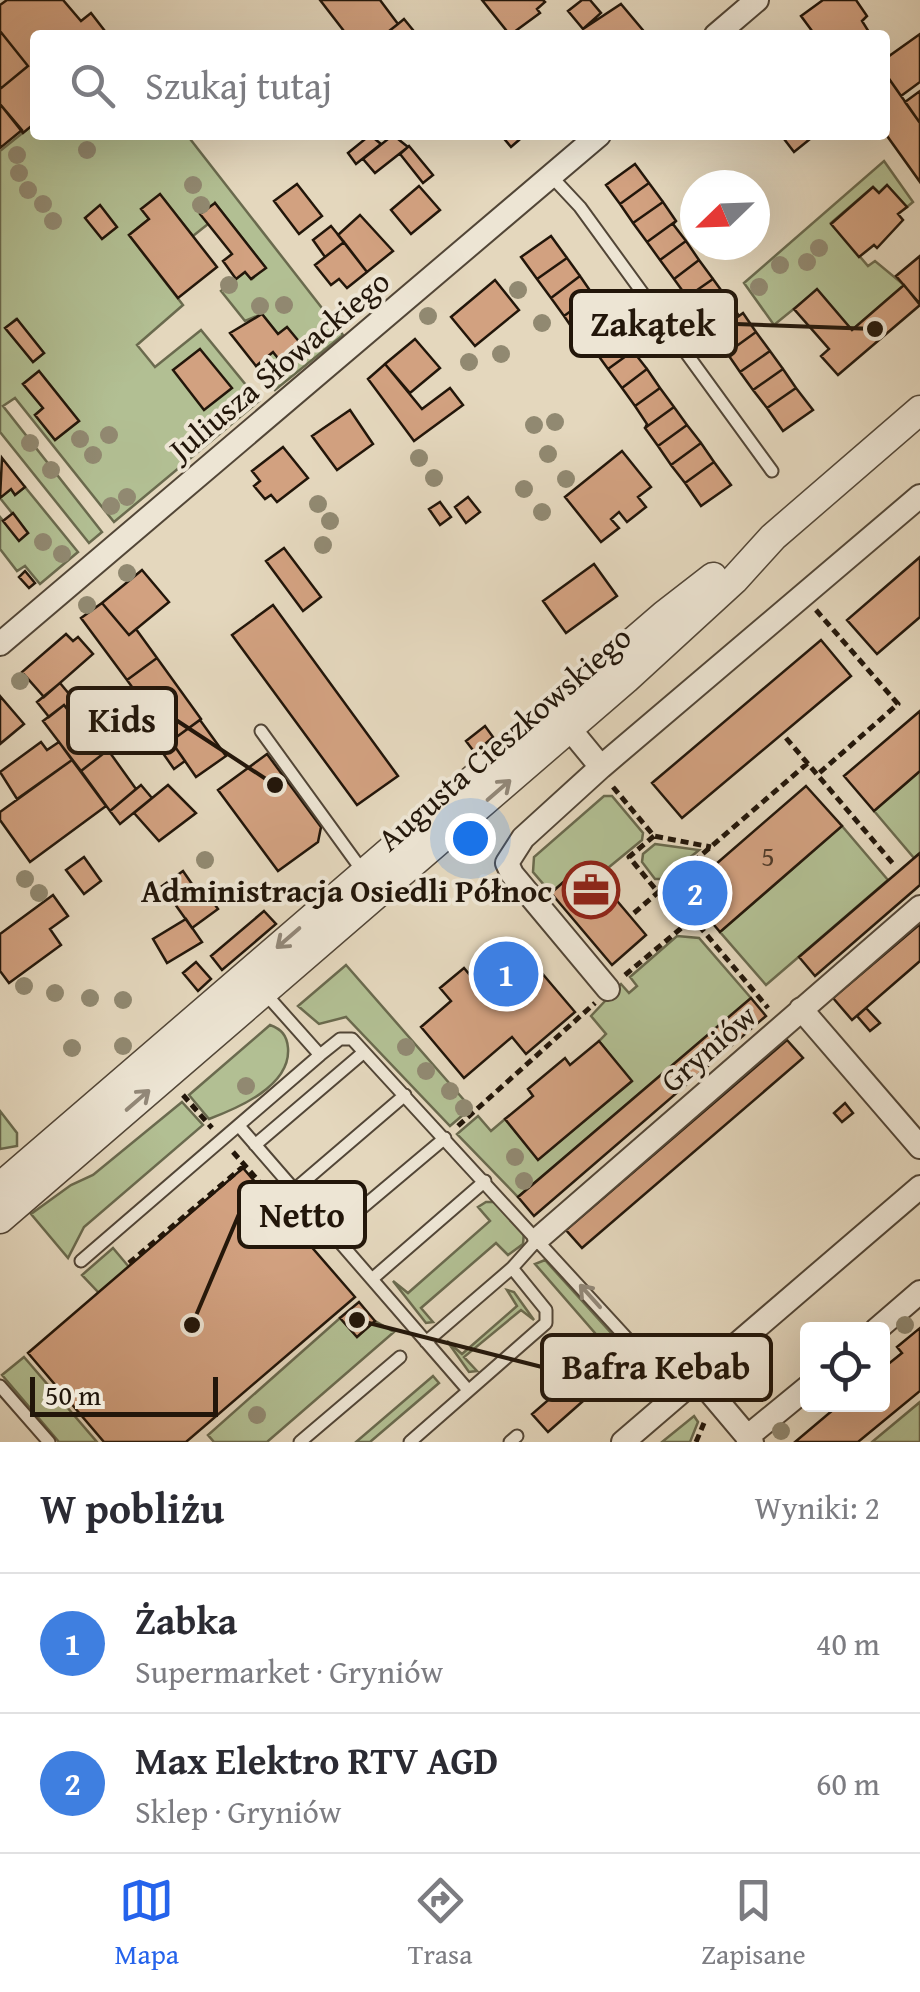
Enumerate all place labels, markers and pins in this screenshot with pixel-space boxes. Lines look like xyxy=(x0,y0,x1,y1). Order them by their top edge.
callout: Zakątek xyxy=(571,291,736,356)
callout: Kids xyxy=(68,688,176,753)
pin: 2 xyxy=(662,856,728,930)
office icon: Administracja Osiedli Północ xyxy=(561,860,621,920)
place label: Administracja Osiedli Północ xyxy=(141,867,552,914)
pin: 1 xyxy=(474,936,538,1012)
callout: Netto xyxy=(239,1182,365,1247)
callout: Bafra Kebab xyxy=(542,1335,771,1400)

